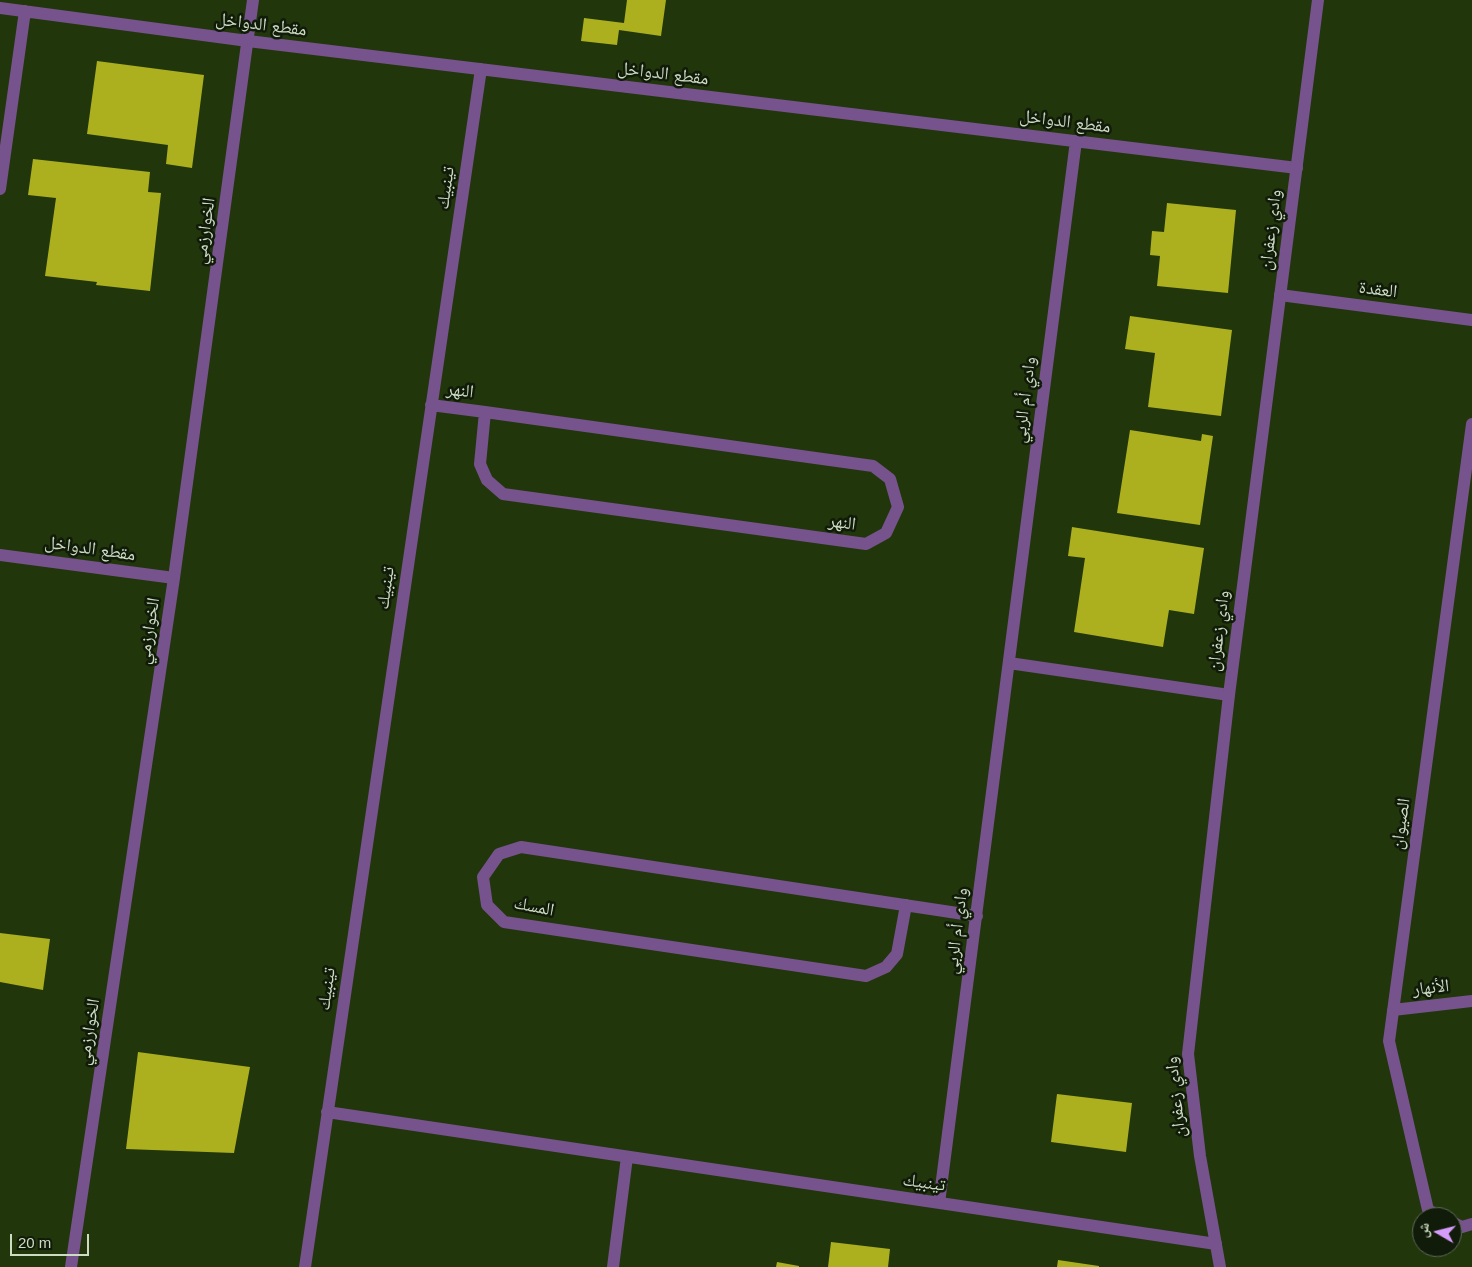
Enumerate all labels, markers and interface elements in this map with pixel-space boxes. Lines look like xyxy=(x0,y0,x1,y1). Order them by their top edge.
street label: مقطع الدواخل xyxy=(214,9,308,41)
street label: مقطع الدواخل xyxy=(616,58,710,90)
street label: مقطع الدواخل xyxy=(1018,106,1112,138)
street label: تينبيك xyxy=(432,165,460,211)
street label: وادي زعفران xyxy=(1255,188,1287,272)
street label: الخوارزمي xyxy=(190,196,220,266)
street label: العقدة xyxy=(1358,277,1398,303)
street label: وادي أم الربي xyxy=(1009,355,1041,445)
street label: النهر xyxy=(445,379,475,403)
street label: النهر xyxy=(827,510,857,536)
street label: مقطع الدواخل xyxy=(43,532,137,566)
street label: تينبيك xyxy=(372,565,400,611)
street label: وادي زعفران xyxy=(1203,589,1235,673)
street label: الخوارزمي xyxy=(133,596,165,666)
street label: الصيوان xyxy=(1387,797,1415,851)
street label: وادي أم الربي xyxy=(941,886,973,976)
street label: المسك xyxy=(512,893,556,921)
street label: تينبيك xyxy=(313,966,341,1012)
street label: الأنهار xyxy=(1412,975,1450,1001)
street label: الخوارزمي xyxy=(73,997,105,1067)
street label: وادي زعفران xyxy=(1161,1055,1191,1139)
street label: تينبيك xyxy=(901,1169,947,1197)
north arrow xyxy=(1412,1207,1462,1257)
text: ش xyxy=(1414,1222,1432,1239)
scale bar xyxy=(12,1224,91,1256)
text: 20 m xyxy=(18,1234,51,1251)

